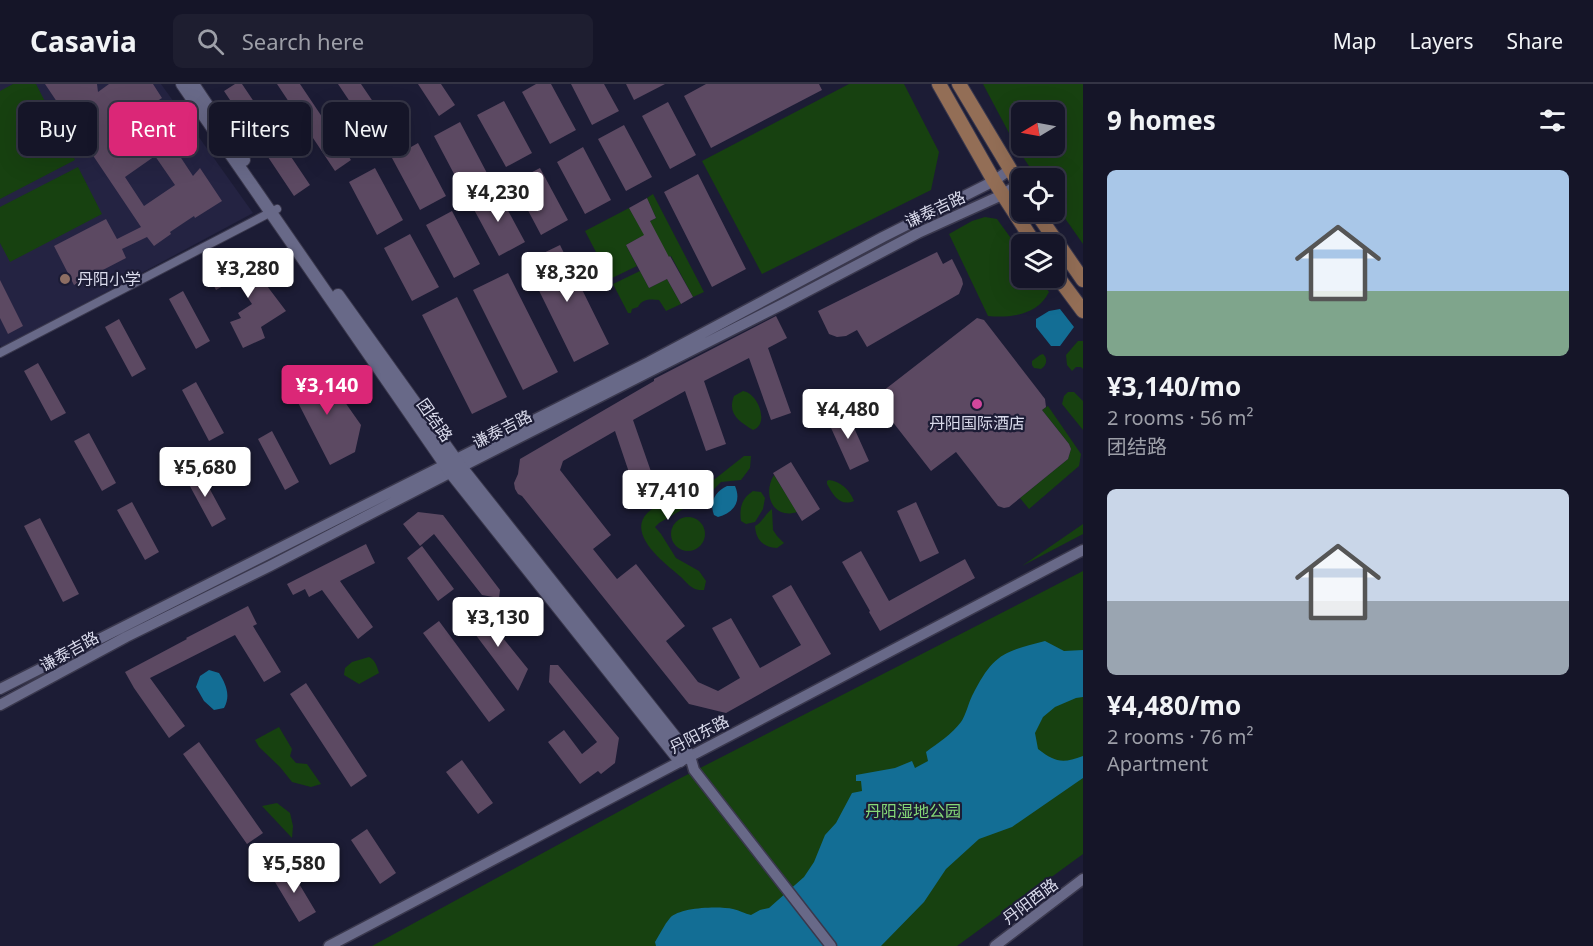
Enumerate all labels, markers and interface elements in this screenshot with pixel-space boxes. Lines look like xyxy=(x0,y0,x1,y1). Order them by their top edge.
search box xyxy=(173,14,593,68)
text: Casavia xyxy=(30,22,137,60)
icon: search xyxy=(194,25,227,58)
text: Search here xyxy=(242,26,364,56)
text: Map xyxy=(1333,27,1377,55)
text: Layers xyxy=(1410,27,1474,55)
text: Share xyxy=(1507,27,1563,55)
chip: Buy xyxy=(18,102,97,156)
chip: Rent xyxy=(109,102,197,156)
chip: Filters xyxy=(209,102,311,156)
chip: New xyxy=(323,102,409,156)
north arrow xyxy=(1011,102,1065,156)
map controls xyxy=(1011,102,1065,288)
text: 9 homes xyxy=(1107,102,1216,138)
icon: filters xyxy=(1536,104,1569,137)
button: locate xyxy=(1011,168,1065,222)
pin: ¥4,230 xyxy=(449,172,547,223)
text: ¥4,230 xyxy=(467,178,529,205)
street label: 谦泰吉路 xyxy=(901,186,969,232)
icon: home xyxy=(1284,209,1392,317)
button: layers xyxy=(1011,234,1065,288)
pin: ¥3,280 xyxy=(199,248,297,299)
pin: ¥8,320 xyxy=(518,252,616,303)
text: ¥3,280 xyxy=(217,254,279,281)
text: ¥8,320 xyxy=(536,258,598,285)
place label: 丹阳小学 xyxy=(77,268,141,290)
marker: 丹阳小学 xyxy=(58,272,72,286)
pin: ¥3,140 xyxy=(278,365,376,416)
text: ¥3,140/mo xyxy=(1107,368,1241,404)
text: ¥3,140 xyxy=(296,371,358,398)
pin: ¥4,480 xyxy=(799,389,897,440)
street label: 团结路 xyxy=(412,394,458,446)
text: ¥4,480 xyxy=(817,395,879,422)
marker: 丹阳国际酒店 xyxy=(970,397,984,411)
text: 2 rooms · 56 m² xyxy=(1107,404,1254,431)
street label: 谦泰吉路 xyxy=(468,405,536,453)
place label: 丹阳国际酒店 xyxy=(929,412,1025,434)
text: 团结路 xyxy=(1107,433,1167,460)
pin: ¥5,680 xyxy=(156,447,254,498)
text: ¥5,680 xyxy=(174,453,236,480)
pin: ¥7,410 xyxy=(619,470,717,521)
text: ¥7,410 xyxy=(637,476,699,503)
icon: home xyxy=(1284,528,1392,636)
pin: ¥3,130 xyxy=(449,597,547,648)
text: ¥3,130 xyxy=(467,603,529,630)
street label: 谦泰吉路 xyxy=(36,626,102,676)
text: ¥4,480/mo xyxy=(1107,687,1241,723)
street label: 丹阳东路 xyxy=(665,710,733,758)
text: 2 rooms · 76 m² xyxy=(1107,723,1254,750)
text: Apartment xyxy=(1107,750,1208,777)
park label: 丹阳湿地公园 xyxy=(865,800,961,822)
pin: ¥5,580 xyxy=(245,843,343,894)
text: ¥5,580 xyxy=(263,849,325,876)
street label: 丹阳西路 xyxy=(998,873,1062,929)

